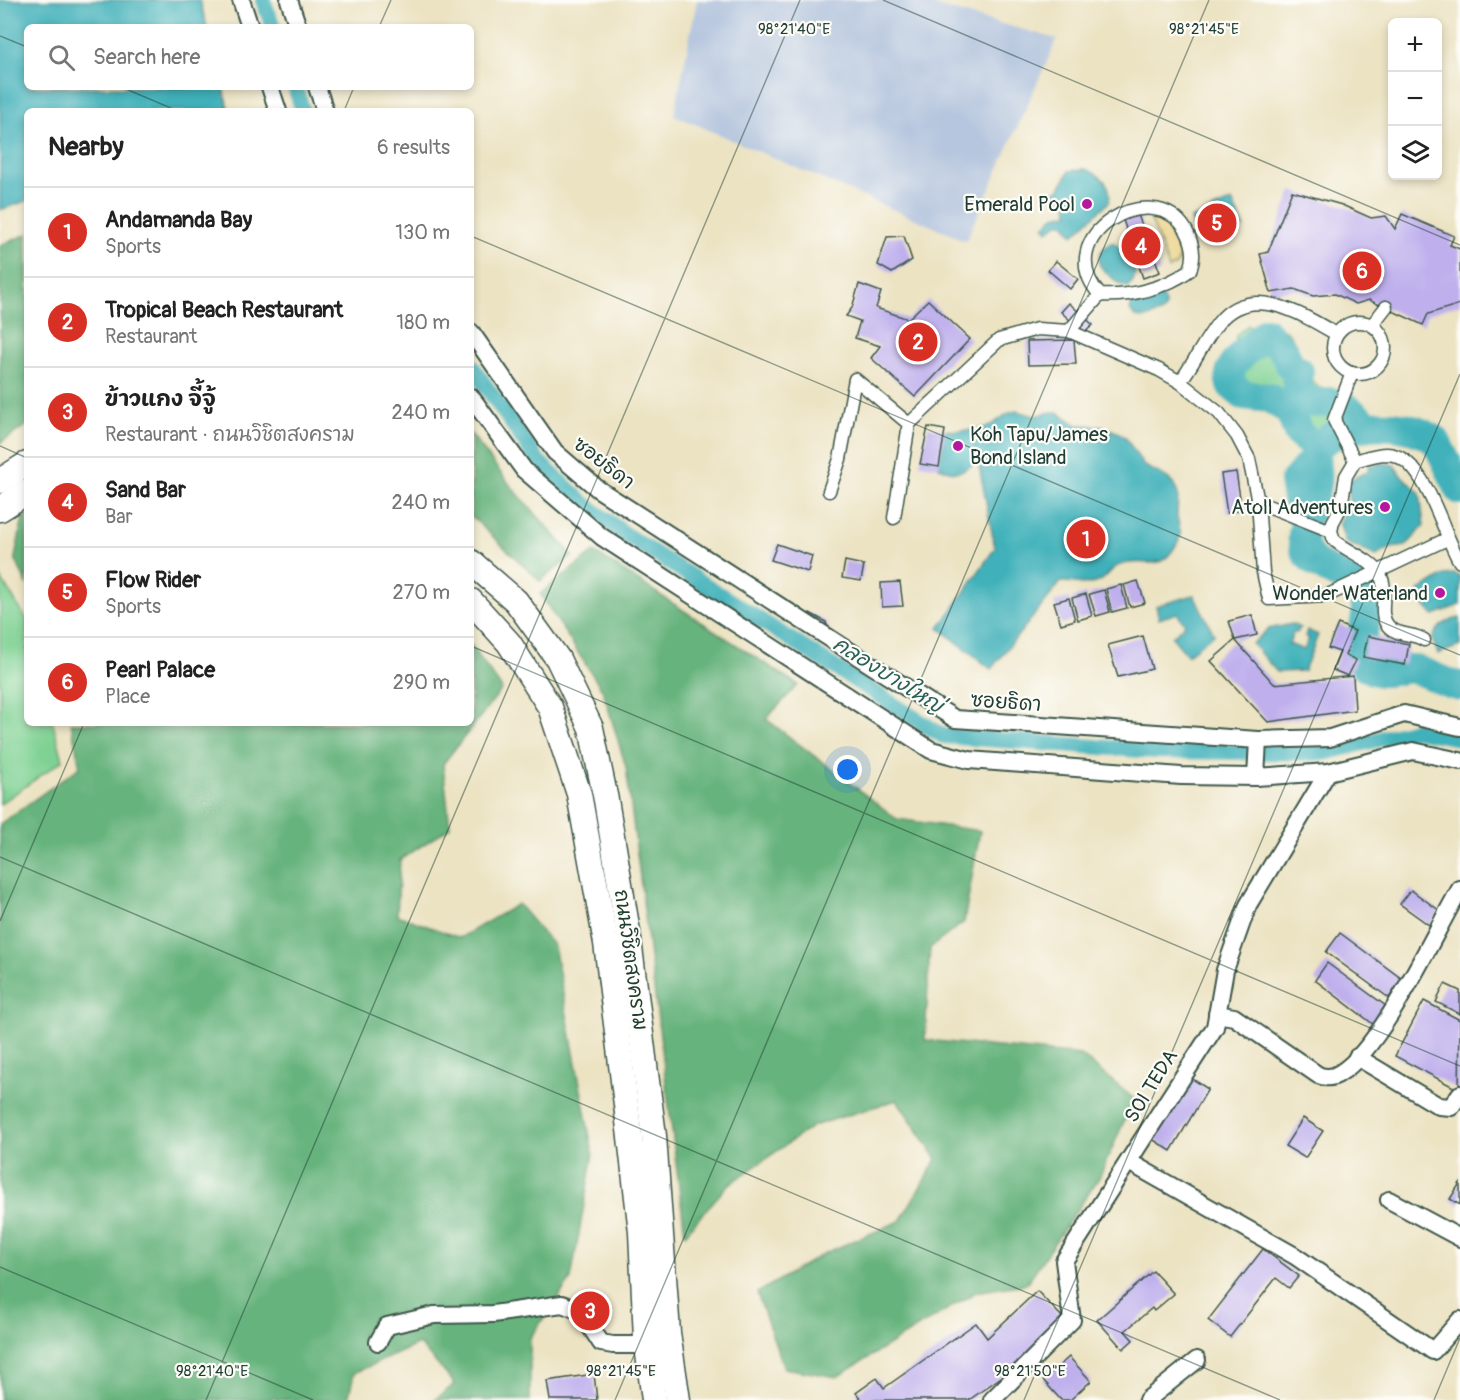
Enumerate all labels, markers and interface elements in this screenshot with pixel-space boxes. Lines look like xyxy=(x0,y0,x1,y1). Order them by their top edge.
map controls xyxy=(1388,18,1442,180)
button: + xyxy=(1388,18,1442,72)
text: 98°21'40"E xyxy=(758,20,830,39)
text: 98°21'45"E xyxy=(1169,20,1239,39)
search box xyxy=(24,24,474,90)
icon: search xyxy=(45,41,78,74)
text: Search here xyxy=(93,43,200,71)
button: − xyxy=(1388,72,1442,126)
button: layers xyxy=(1388,126,1442,180)
text: Nearby xyxy=(48,131,124,163)
text: 6 results xyxy=(377,135,450,160)
place label: Emerald Pool xyxy=(964,192,1075,217)
marker: Emerald Pool xyxy=(1080,197,1094,211)
pin: 5 xyxy=(1198,200,1236,246)
text: Andamanda Bay xyxy=(105,206,252,234)
text: 1 xyxy=(64,220,71,245)
text: 130 m xyxy=(395,220,450,245)
pin: 4 xyxy=(1122,224,1160,268)
text: Sports xyxy=(105,234,161,259)
pin: 6 xyxy=(1342,248,1382,294)
text: Tropical Beach Restaurant xyxy=(105,296,343,324)
text: 2 xyxy=(62,310,73,335)
text: 180 m xyxy=(396,310,450,335)
pin: 2 xyxy=(898,320,938,364)
text: Restaurant xyxy=(105,324,197,349)
text: ข้าวแกง จี้จู้ xyxy=(105,385,216,413)
text: 3 xyxy=(62,400,73,425)
text: 240 m xyxy=(391,400,450,425)
text: Restaurant · ถนนวิชิตสงคราม xyxy=(105,422,355,447)
place label: Koh Tapu/James Bond Island xyxy=(970,422,1108,470)
street label: ซอยธิดา xyxy=(568,431,640,495)
marker: Koh Tapu/James Bond Island xyxy=(951,439,965,453)
text: Sand Bar xyxy=(105,476,186,504)
text: 4 xyxy=(62,490,73,515)
text: 240 m xyxy=(391,490,450,515)
place label: Atoll Adventures xyxy=(1231,495,1373,520)
marker: Atoll Adventures xyxy=(1378,500,1392,514)
text: Bar xyxy=(105,504,133,529)
pin: 1 xyxy=(1066,516,1106,562)
text: Flow Rider xyxy=(105,566,201,594)
text: 5 xyxy=(62,580,73,605)
text: 270 m xyxy=(392,580,450,605)
place label: Wonder Waterland xyxy=(1272,581,1428,606)
marker: Wonder Waterland xyxy=(1433,586,1447,600)
text: Sports xyxy=(105,594,161,619)
water label: คลองบางใหญ่ xyxy=(828,630,952,722)
text: Pearl Palace xyxy=(105,656,215,684)
text: 6 xyxy=(62,670,73,695)
text: 290 m xyxy=(393,670,450,695)
text: Place xyxy=(105,684,150,709)
street label: ซอยธิดา xyxy=(970,687,1042,717)
your location xyxy=(833,755,862,784)
street label: ถนนวิชิตสงคราม xyxy=(609,888,653,1032)
street label: SOI TEDA xyxy=(1119,1045,1183,1127)
pin: 3 xyxy=(570,1288,610,1334)
text: 98°21'40"E xyxy=(176,1362,248,1381)
text: 98°21'45"E xyxy=(586,1362,656,1381)
text: 98°21'50"E xyxy=(994,1362,1066,1381)

